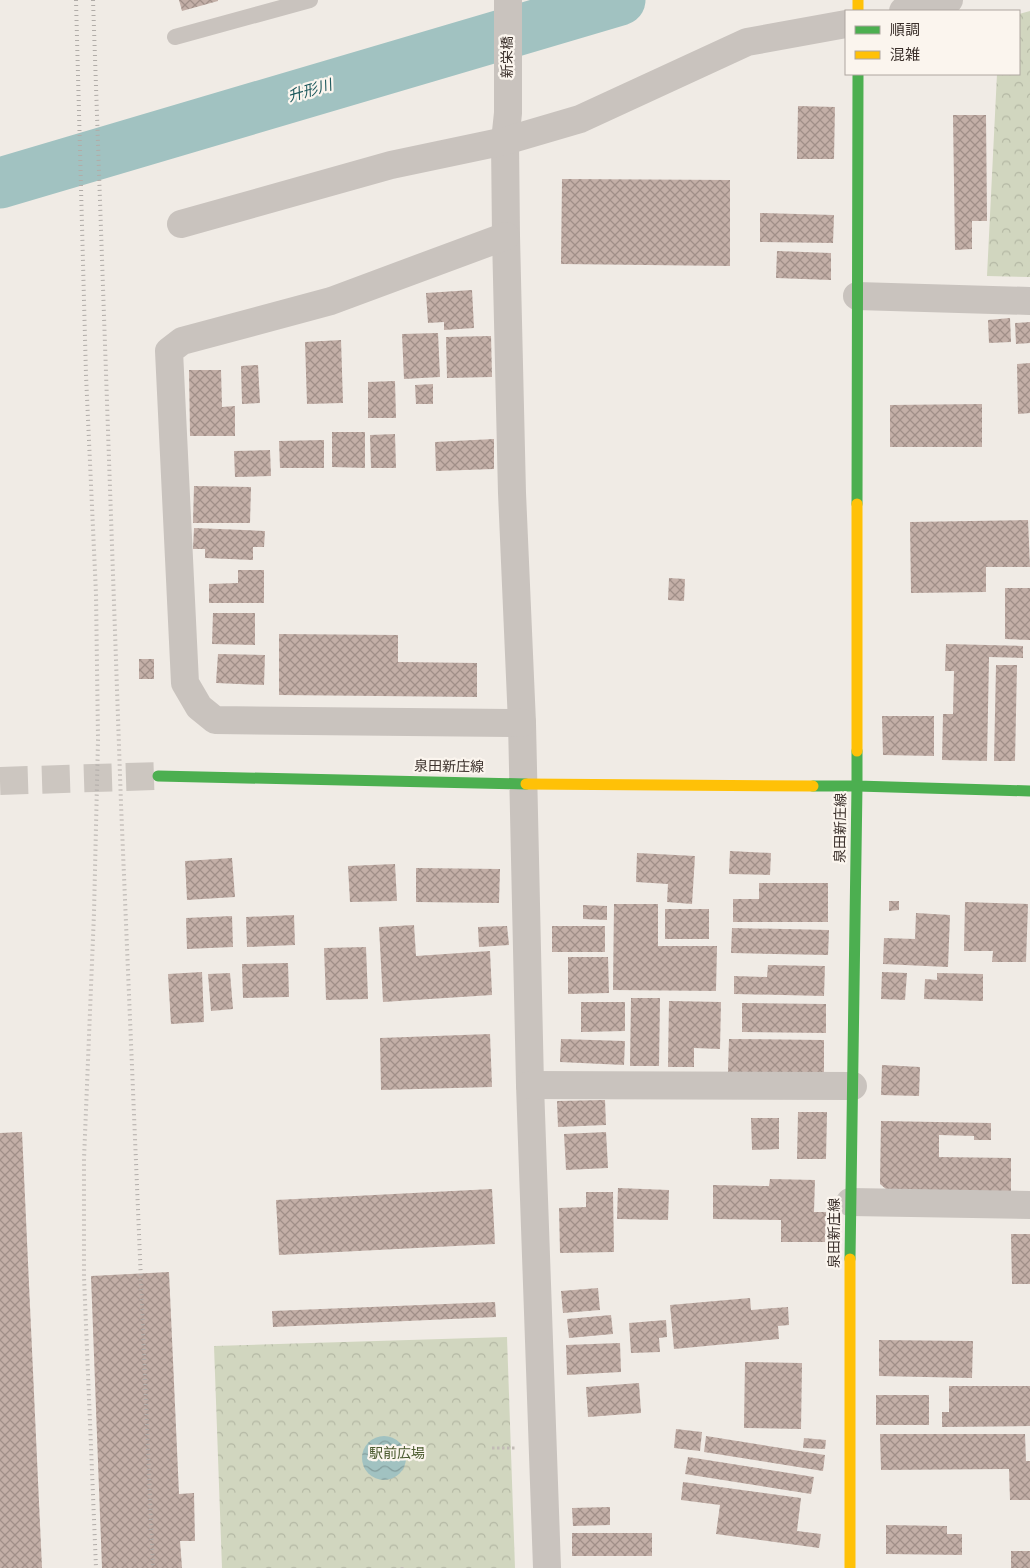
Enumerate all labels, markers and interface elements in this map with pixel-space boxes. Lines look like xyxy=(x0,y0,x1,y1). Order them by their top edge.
legend xyxy=(845,10,1020,75)
text: 順調 xyxy=(890,20,920,41)
street label: 新栄橋 xyxy=(498,36,518,78)
text: 混雑 xyxy=(890,45,920,66)
water label: 升形川 xyxy=(285,74,336,107)
street label: 泉田新庄線 xyxy=(414,756,484,778)
street label: 泉田新庄線 xyxy=(830,793,852,863)
street label: 泉田新庄線 xyxy=(825,1198,845,1268)
park label: 駅前広場 xyxy=(369,1444,425,1464)

